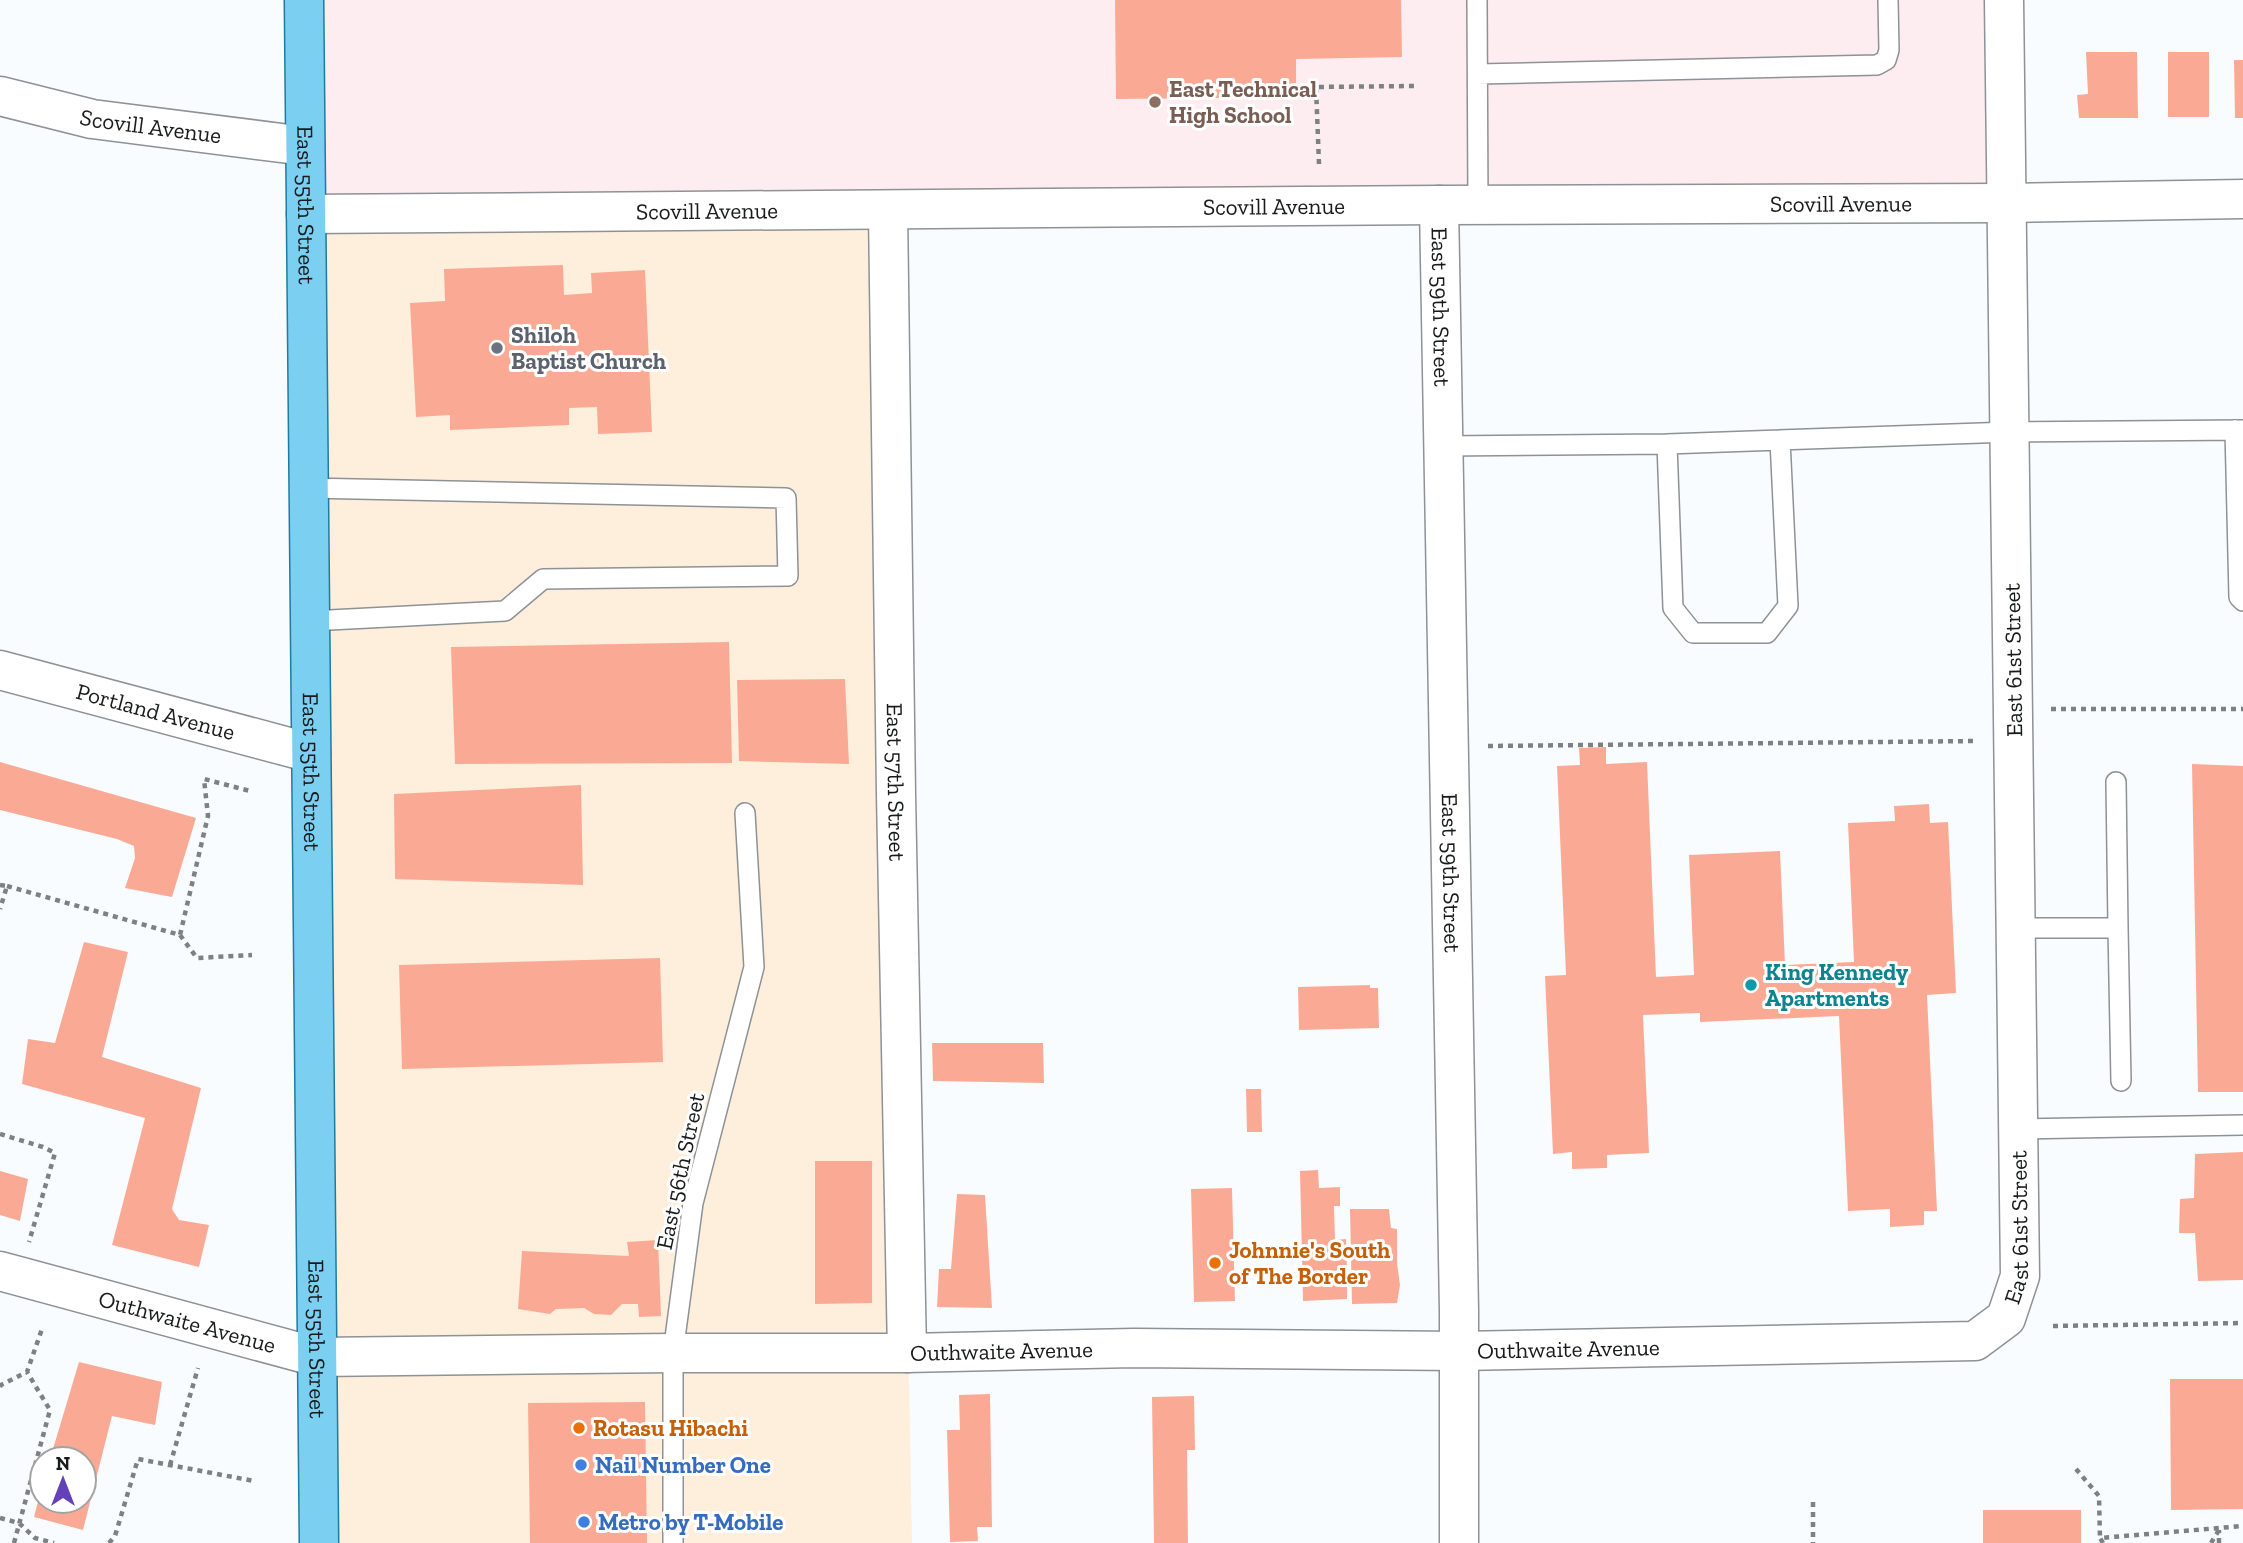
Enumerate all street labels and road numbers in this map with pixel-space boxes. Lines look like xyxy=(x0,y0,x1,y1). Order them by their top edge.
street label: Scovill Avenue xyxy=(77,103,223,149)
street label: East 55th Street xyxy=(291,125,321,285)
street label: Scovill Avenue xyxy=(1770,189,1912,218)
street label: Scovill Avenue xyxy=(1203,192,1345,221)
street label: Scovill Avenue xyxy=(636,196,778,225)
street label: East 59th Street xyxy=(1425,227,1456,387)
street label: East 61st Street xyxy=(1998,582,2028,737)
street label: Portland Avenue xyxy=(73,677,238,746)
street label: East 55th Street xyxy=(297,692,326,852)
street label: East 57th Street xyxy=(881,703,911,862)
street label: East 59th Street xyxy=(1436,793,1467,953)
street label: East 56th Street xyxy=(650,1090,710,1252)
street label: East 61st Street xyxy=(1998,1150,2034,1308)
street label: East 55th Street xyxy=(302,1259,332,1419)
street label: Outhwaite Avenue xyxy=(95,1284,279,1359)
street label: Outhwaite Avenue xyxy=(1477,1333,1660,1365)
street label: Outhwaite Avenue xyxy=(910,1335,1093,1367)

